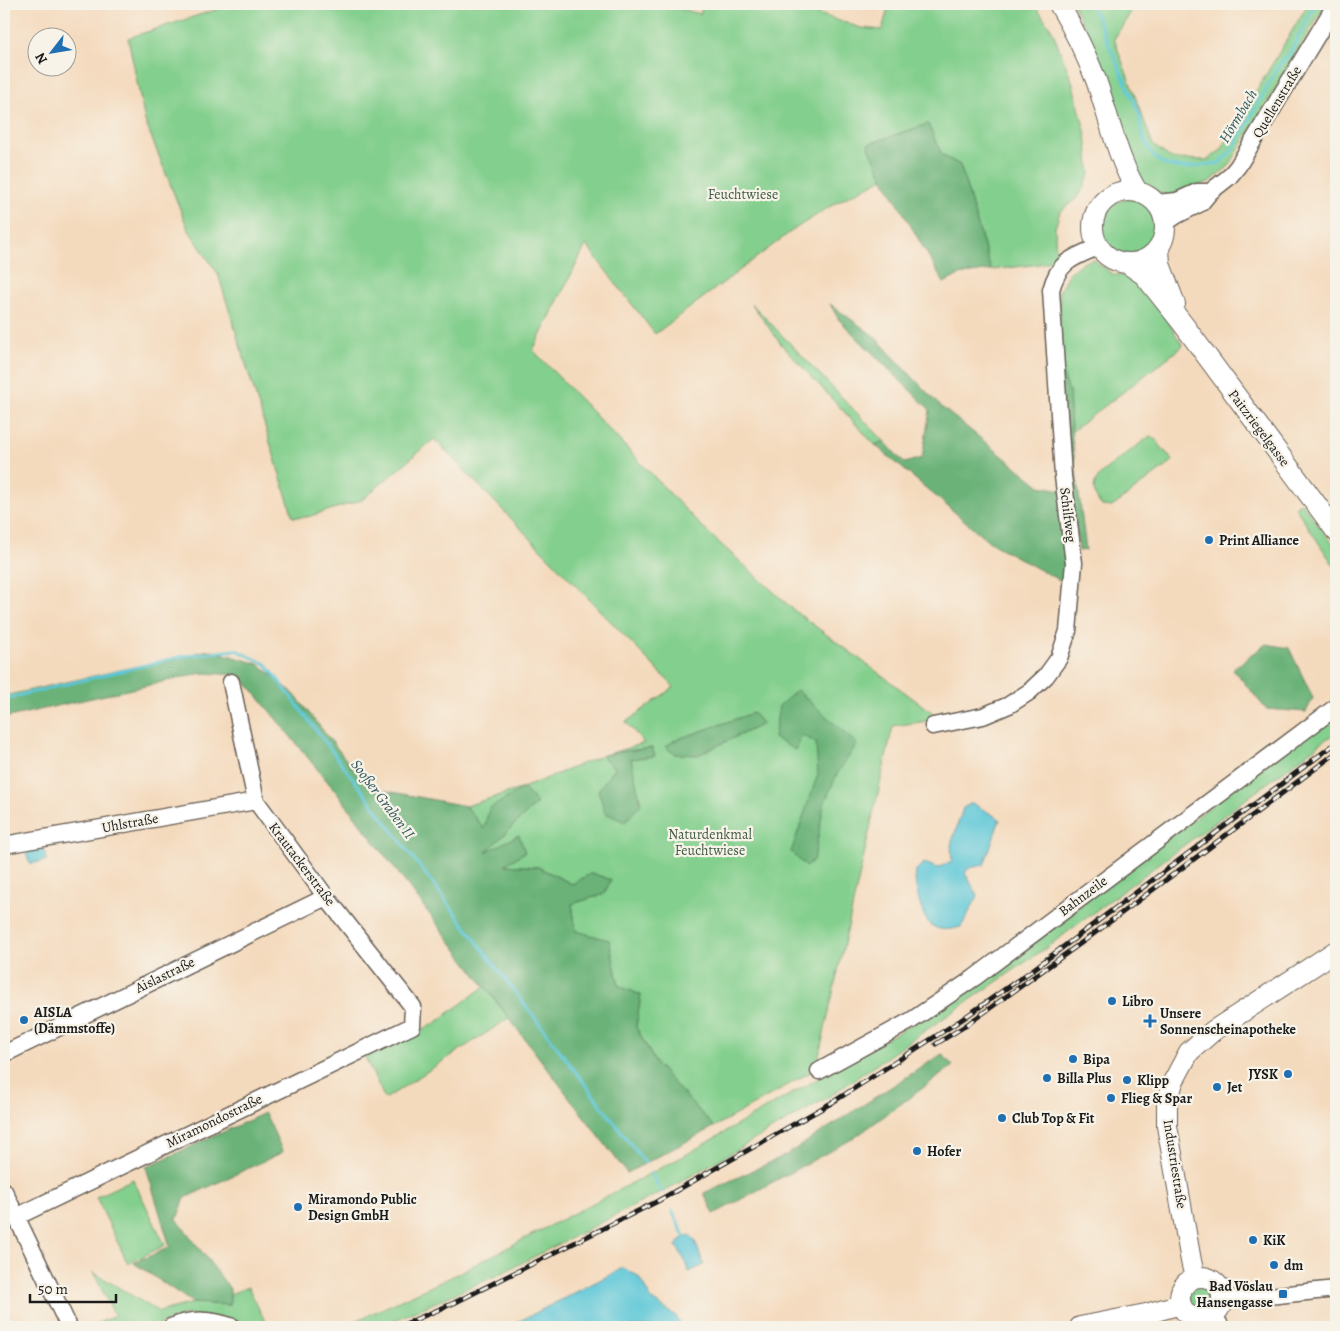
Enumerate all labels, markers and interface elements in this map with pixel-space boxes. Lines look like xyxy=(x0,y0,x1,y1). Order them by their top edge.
north arrow xyxy=(28,28,78,78)
text: N xyxy=(31,49,52,68)
street label: Quellenstraße xyxy=(1248,62,1306,142)
water label: Hörmbach xyxy=(1214,86,1262,146)
park label: Feuchtwiese xyxy=(708,185,778,204)
street label: Paitzriegelgasse xyxy=(1224,386,1294,470)
street label: Schilfweg xyxy=(1055,486,1081,544)
place label: Print Alliance xyxy=(1219,531,1299,550)
marker: Print Alliance xyxy=(1203,534,1215,546)
water label: Sooßer Graben II xyxy=(347,755,420,843)
street label: Uhlstraße xyxy=(100,809,160,837)
street label: Krautackerstraße xyxy=(264,818,340,910)
park label: Naturdenkmal Feuchtwiese xyxy=(668,825,752,860)
street label: Bahnzeile xyxy=(1055,871,1111,921)
street label: Aislastraße xyxy=(131,952,198,998)
place label: Libro xyxy=(1122,992,1154,1011)
marker: Libro xyxy=(1106,995,1118,1007)
place label: AISLA (Dämmstoffe) xyxy=(33,1003,115,1038)
place label: Unsere Sonnenscheinapotheke xyxy=(1160,1004,1296,1039)
marker: AISLA (Dämmstoffe) xyxy=(18,1014,30,1026)
marker: Unsere Sonnenscheinapotheke xyxy=(1144,1015,1156,1027)
place label: Bipa xyxy=(1083,1050,1110,1069)
marker: Bipa xyxy=(1067,1053,1079,1065)
place label: JYSK xyxy=(1248,1065,1279,1084)
marker: JYSK xyxy=(1282,1068,1294,1080)
place label: Billa Plus xyxy=(1057,1069,1112,1088)
place label: Klipp xyxy=(1137,1071,1169,1090)
marker: Billa Plus xyxy=(1041,1072,1053,1084)
marker: Klipp xyxy=(1121,1074,1133,1086)
place label: Jet xyxy=(1227,1078,1243,1097)
marker: Jet xyxy=(1211,1081,1223,1093)
place label: Flieg & Spar xyxy=(1121,1089,1193,1108)
street label: Miramondostraße xyxy=(163,1090,265,1152)
marker: Flieg & Spar xyxy=(1105,1092,1117,1104)
place label: Club Top & Fit xyxy=(1012,1109,1095,1128)
marker: Club Top & Fit xyxy=(996,1112,1008,1124)
street label: Industriestraße xyxy=(1159,1118,1191,1210)
place label: Hofer xyxy=(927,1142,962,1161)
marker: Hofer xyxy=(911,1145,923,1157)
place label: Miramondo Public Design GmbH xyxy=(308,1190,417,1225)
marker: Miramondo Public Design GmbH xyxy=(292,1201,304,1213)
place label: KiK xyxy=(1263,1231,1286,1250)
marker: KiK xyxy=(1247,1234,1259,1246)
place label: dm xyxy=(1284,1256,1304,1275)
marker: dm xyxy=(1268,1259,1280,1271)
scale bar xyxy=(30,1271,116,1303)
place label: Bad Vöslau Hansengasse xyxy=(1196,1277,1274,1312)
text: 50 m xyxy=(38,1279,68,1299)
marker: Bad Vöslau Hansengasse xyxy=(1277,1288,1289,1300)

